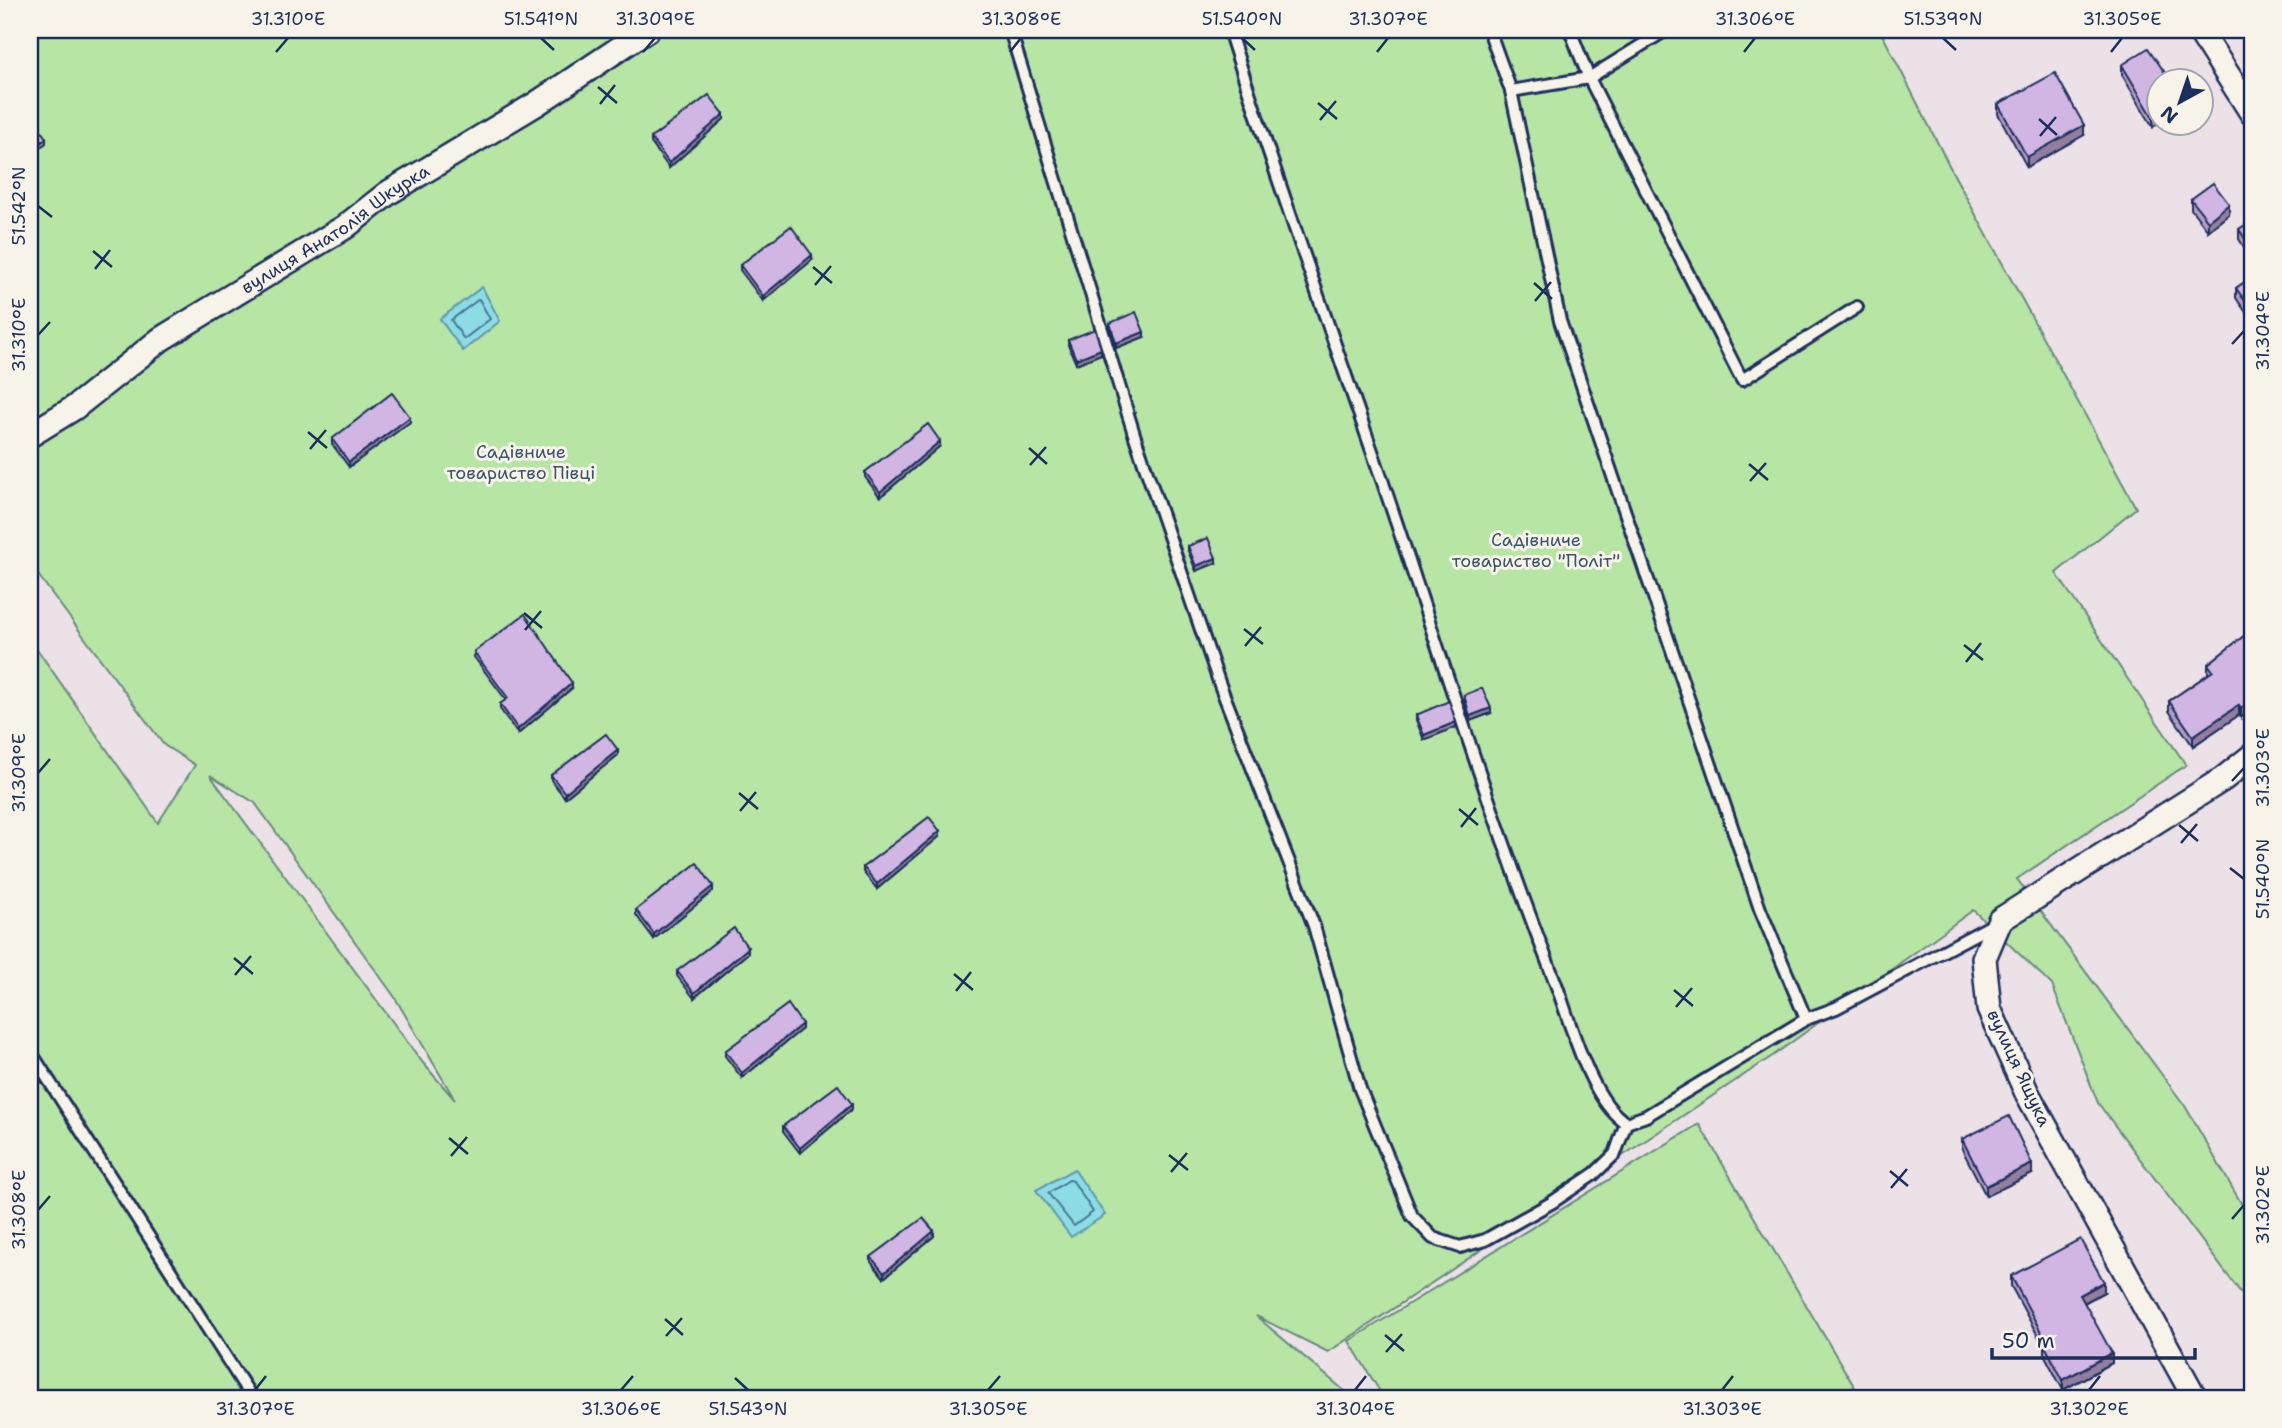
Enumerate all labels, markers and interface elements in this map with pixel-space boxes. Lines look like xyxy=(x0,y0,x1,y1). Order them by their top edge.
text: 31.310°E xyxy=(251,7,325,31)
text: 51.541°N xyxy=(504,7,578,31)
text: 31.309°E xyxy=(615,7,695,31)
text: 31.308°E xyxy=(981,7,1061,31)
text: 51.540°N xyxy=(1202,7,1282,31)
text: 31.307°E xyxy=(1348,7,1428,31)
text: 31.306°E xyxy=(1715,7,1795,31)
text: 51.539°N xyxy=(1903,7,1983,31)
text: 31.305°E xyxy=(2083,7,2161,31)
north arrow xyxy=(2146,66,2216,136)
text: N xyxy=(2156,100,2183,129)
street label: вулиця Анатолія Шкурка xyxy=(237,159,434,299)
text: 51.542°N xyxy=(7,166,31,246)
text: 31.304°E xyxy=(2251,291,2275,371)
text: 31.310°E xyxy=(7,298,31,372)
park label: Садівниче товариство Півці xyxy=(447,440,595,485)
park label: Садівниче товариство "Політ" xyxy=(1452,528,1620,573)
text: 31.303°E xyxy=(2251,728,2275,808)
text: 31.309°E xyxy=(7,733,31,813)
text: 51.540°N xyxy=(2251,839,2275,919)
street label: вулиця Ящука xyxy=(1981,1006,2057,1130)
text: 31.302°E xyxy=(2251,1165,2275,1245)
text: 31.308°E xyxy=(7,1170,31,1250)
scale bar xyxy=(1992,1316,2194,1360)
text: 50 m xyxy=(2002,1327,2055,1355)
text: 31.307°E xyxy=(215,1397,295,1421)
text: 31.306°E xyxy=(581,1397,661,1421)
text: 51.543°N xyxy=(708,1397,788,1421)
text: 31.305°E xyxy=(949,1397,1027,1421)
text: 31.304°E xyxy=(1315,1397,1395,1421)
text: 31.303°E xyxy=(1682,1397,1762,1421)
text: 31.302°E xyxy=(2049,1397,2129,1421)

